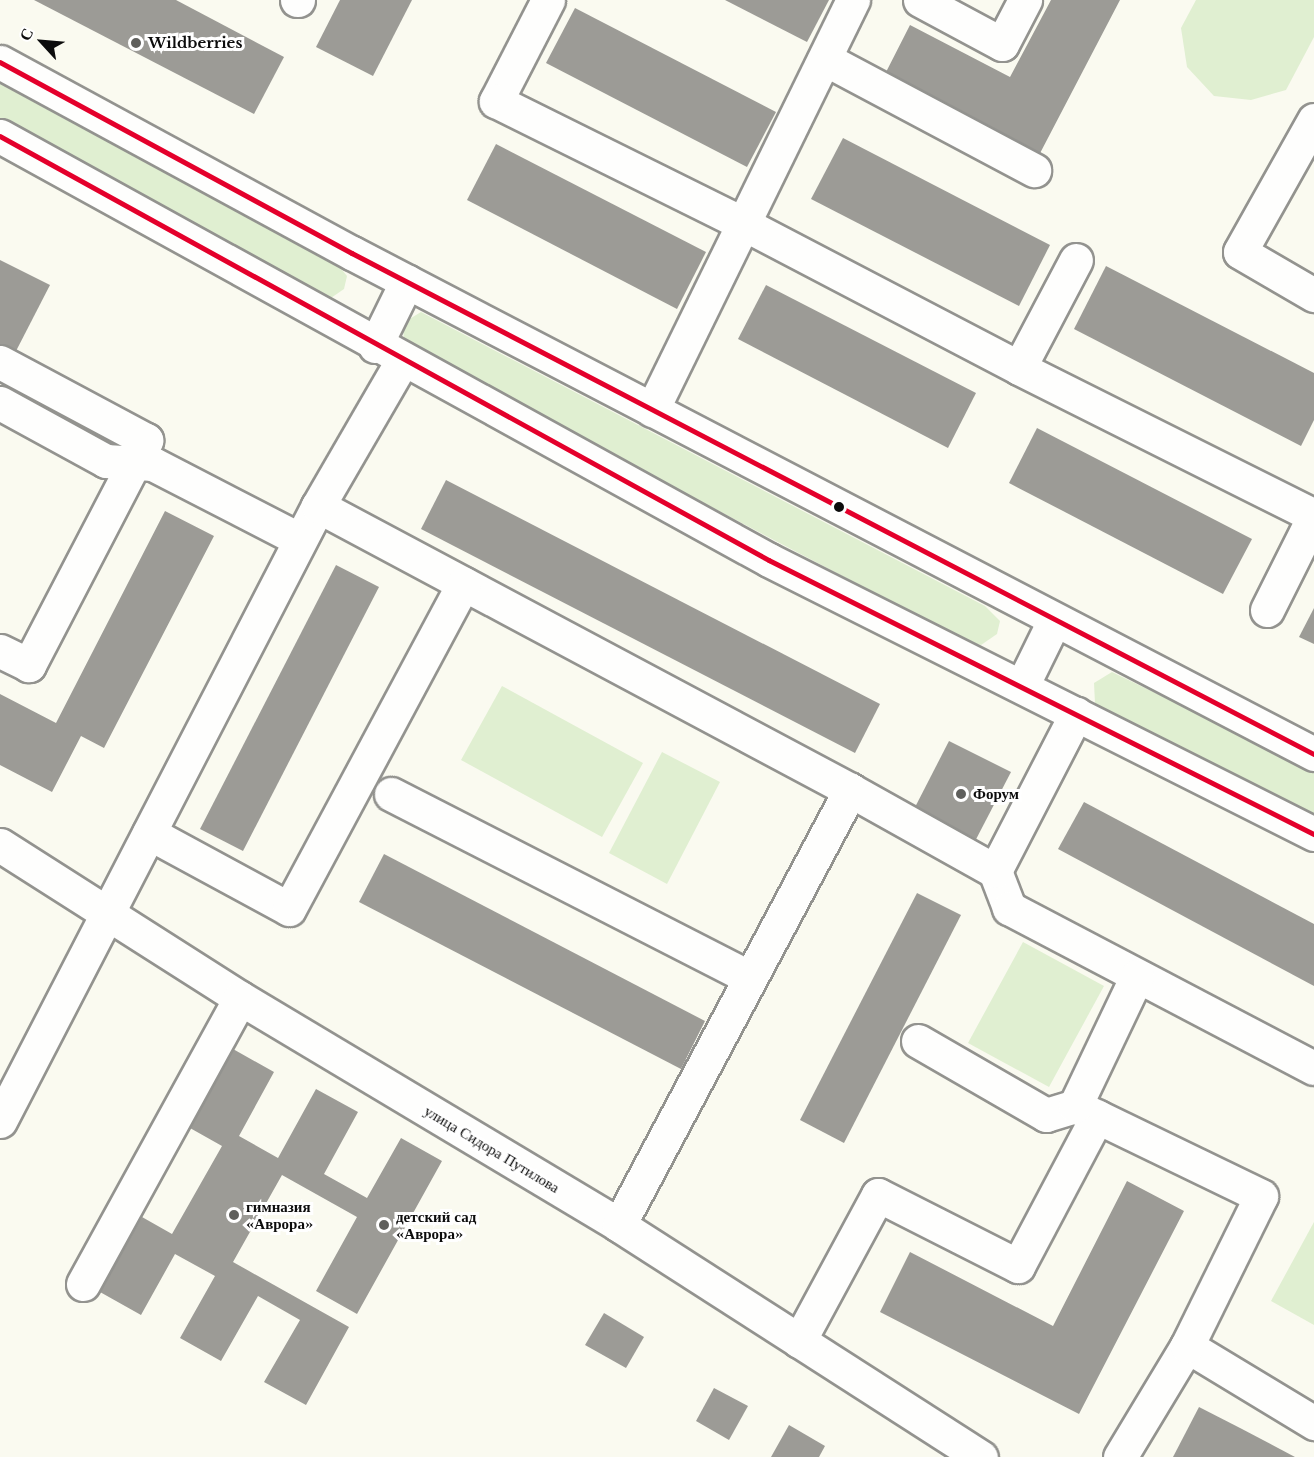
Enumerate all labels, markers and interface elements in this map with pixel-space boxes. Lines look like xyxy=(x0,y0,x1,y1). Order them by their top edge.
north arrow xyxy=(12,12,72,72)
text: С xyxy=(14,25,37,44)
place label: Wildberries xyxy=(148,34,242,52)
marker: Wildberries xyxy=(129,36,143,50)
unlabelled marker xyxy=(833,501,845,513)
place label: Форум xyxy=(973,785,1019,803)
marker: Форум xyxy=(954,787,968,801)
street label: улица Сидора Путилова xyxy=(421,1102,563,1196)
place label: гимназия «Аврора» xyxy=(246,1197,313,1232)
place label: детский сад «Аврора» xyxy=(396,1207,476,1242)
marker: гимназия «Аврора» xyxy=(227,1208,241,1222)
marker: детский сад «Аврора» xyxy=(377,1218,391,1232)

